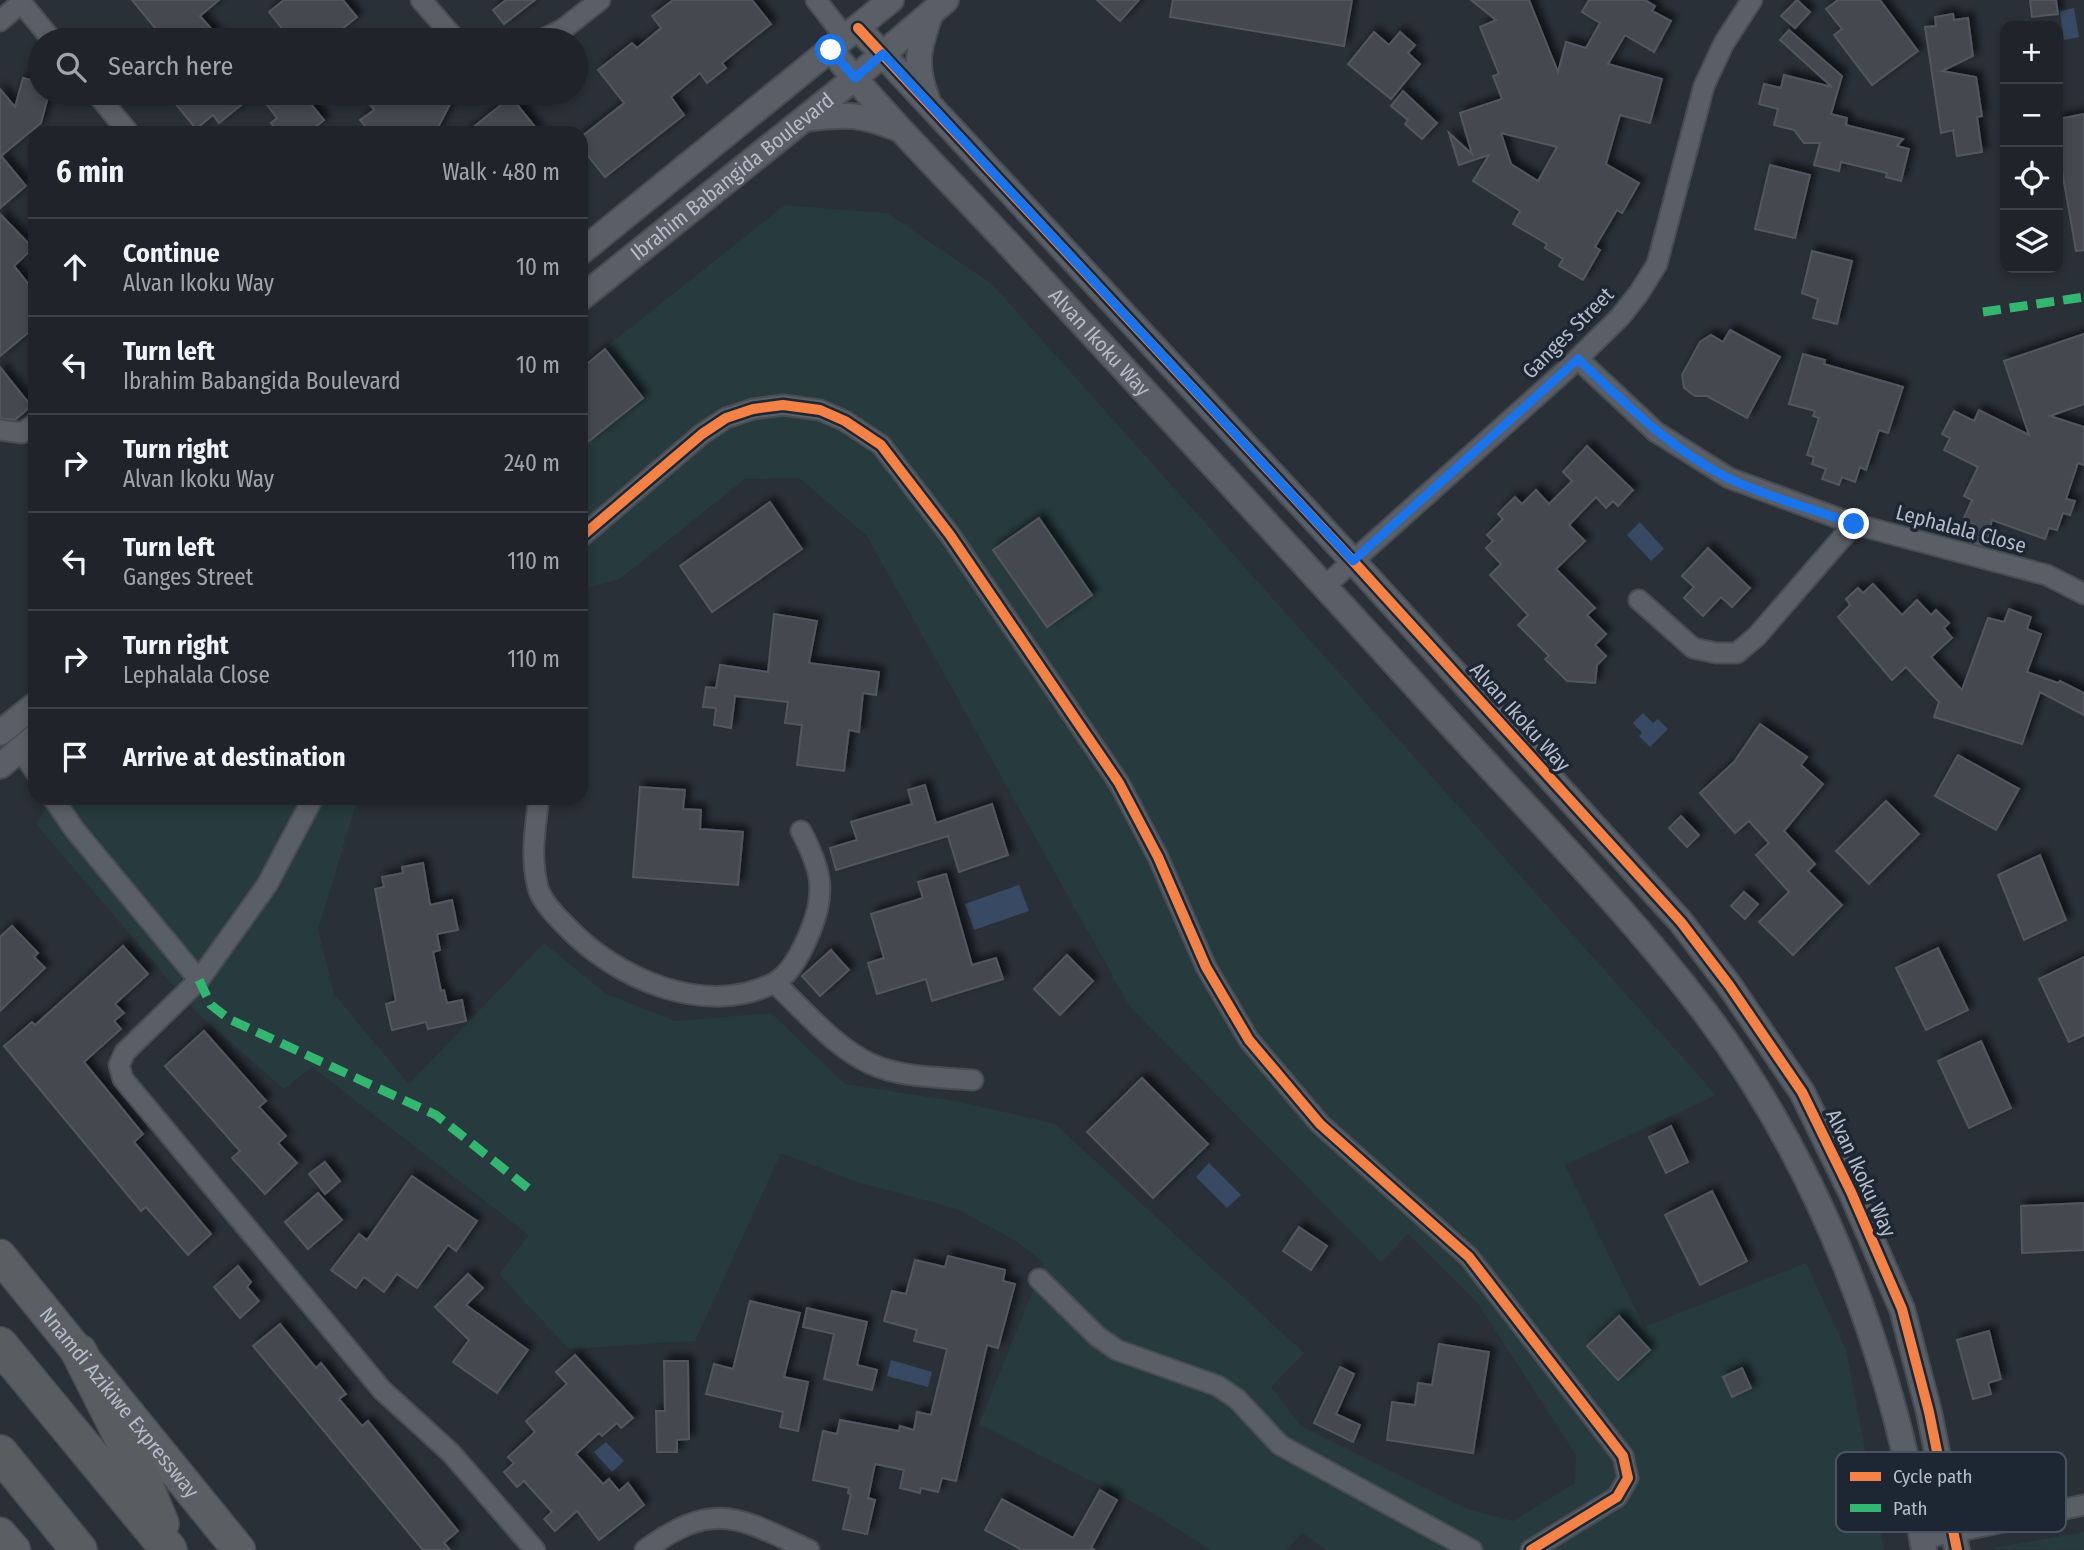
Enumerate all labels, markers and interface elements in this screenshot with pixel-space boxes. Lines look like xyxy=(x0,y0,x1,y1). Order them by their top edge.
map controls xyxy=(2000,21,2063,273)
button: + xyxy=(2000,21,2063,84)
search box xyxy=(28,28,588,105)
route start xyxy=(815,34,846,65)
icon: search xyxy=(52,48,90,86)
text: Search here xyxy=(108,51,233,82)
button: − xyxy=(2000,84,2063,147)
street label: Ibrahim Babangida Boulevard xyxy=(625,87,839,266)
button: locate xyxy=(2000,147,2063,210)
text: 6 min xyxy=(56,154,124,190)
text: Walk · 480 m xyxy=(442,158,560,186)
button: layers xyxy=(2000,210,2063,273)
text: Continue xyxy=(123,238,220,269)
icon: ahead xyxy=(56,248,94,286)
text: 10 m xyxy=(516,253,560,281)
text: Alvan Ikoku Way xyxy=(123,269,274,297)
street label: Ganges Street xyxy=(1517,282,1619,384)
street label: Alvan Ikoku Way xyxy=(1043,283,1156,402)
text: Turn left xyxy=(123,336,215,367)
icon: left xyxy=(56,346,94,384)
text: 10 m xyxy=(516,351,560,379)
text: Ibrahim Babangida Boulevard xyxy=(123,367,401,395)
text: Turn right xyxy=(123,434,229,465)
icon: right xyxy=(56,444,94,482)
text: 240 m xyxy=(504,449,560,477)
text: Alvan Ikoku Way xyxy=(123,465,274,493)
street label: Lephalala Close xyxy=(1893,499,2029,559)
route end xyxy=(1838,508,1869,539)
text: Turn left xyxy=(123,532,215,563)
icon: left xyxy=(56,542,94,580)
text: 110 m xyxy=(507,547,560,575)
text: Ganges Street xyxy=(123,563,253,591)
text: Turn right xyxy=(123,630,229,661)
icon: right xyxy=(56,640,94,678)
text: 110 m xyxy=(507,645,560,673)
street label: Alvan Ikoku Way xyxy=(1464,657,1576,777)
text: Lephalala Close xyxy=(123,661,270,689)
icon: arrive xyxy=(56,738,94,776)
text: Arrive at destination xyxy=(123,742,346,773)
street label: Alvan Ikoku Way xyxy=(1820,1105,1902,1242)
street label: Nnamdi Azikiwe Expressway xyxy=(34,1302,205,1504)
legend xyxy=(1836,1452,2066,1532)
text: Cycle path xyxy=(1893,1465,1972,1488)
text: Path xyxy=(1893,1497,1928,1520)

